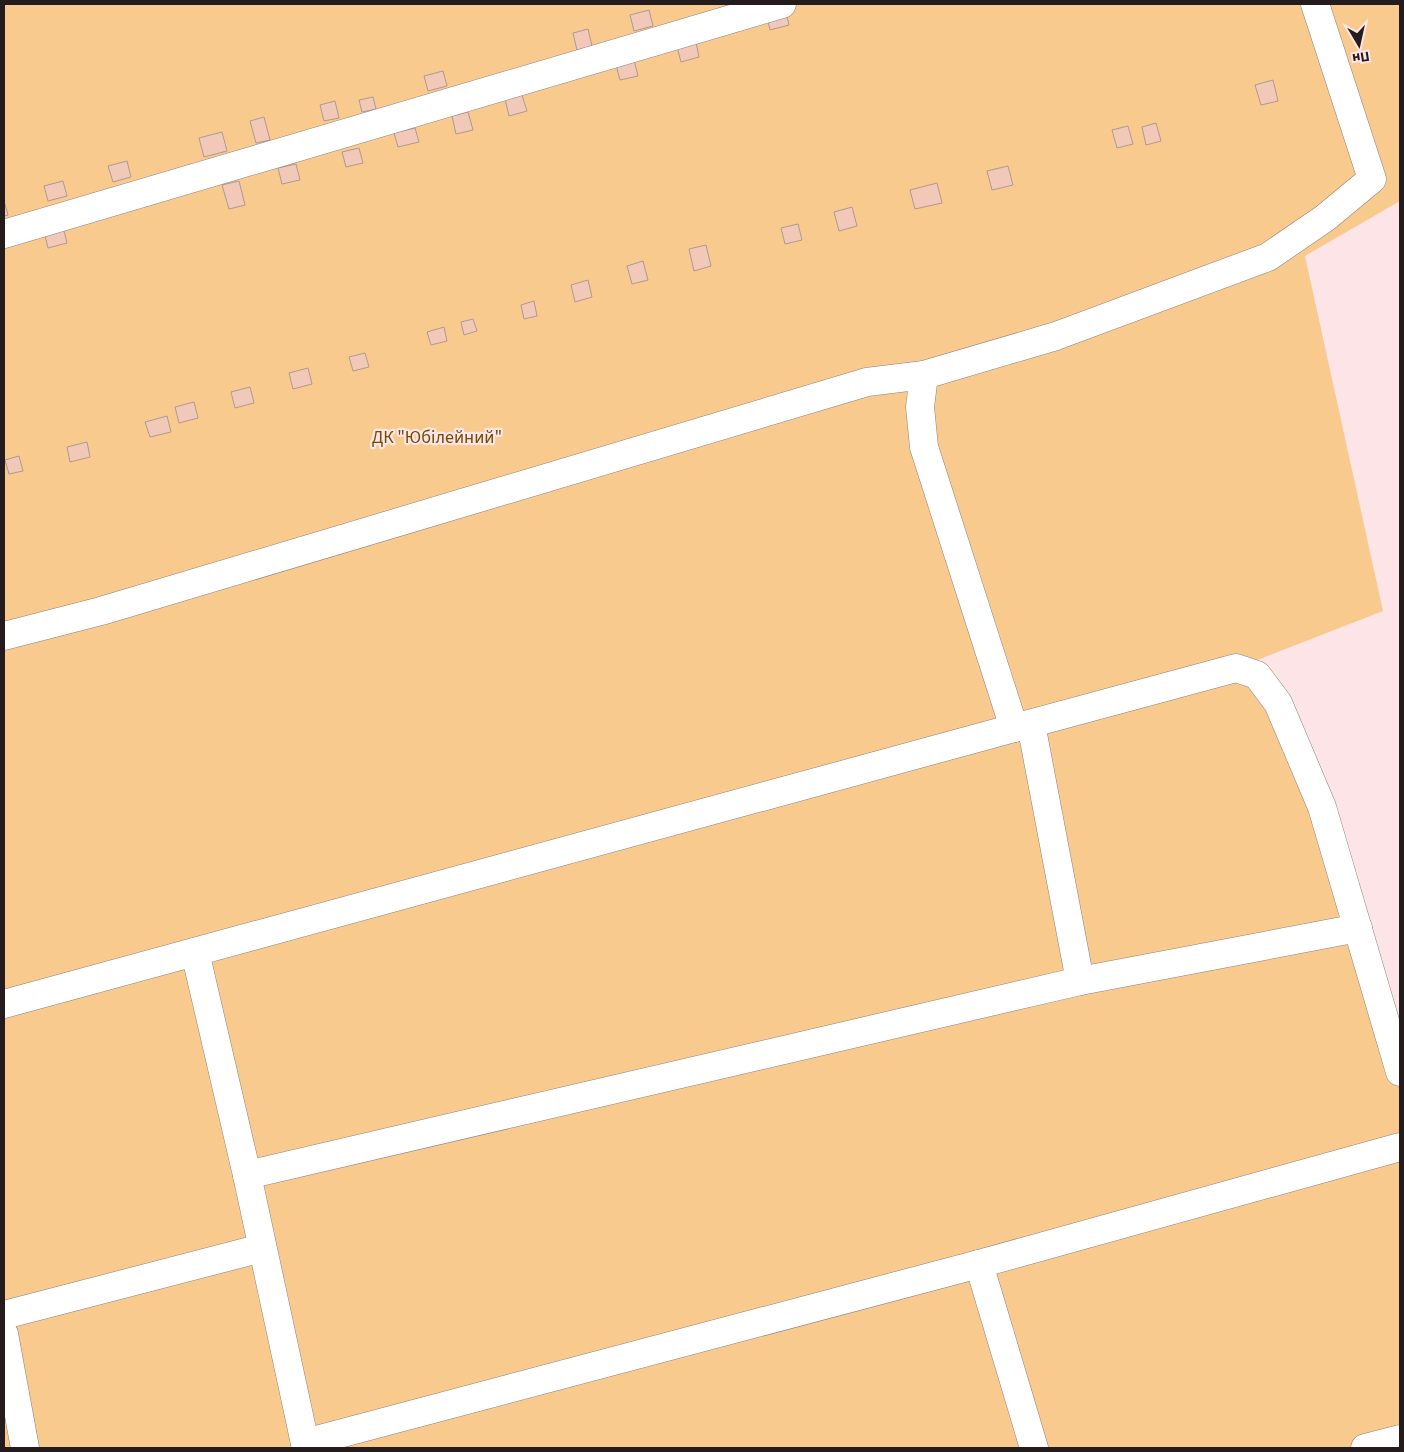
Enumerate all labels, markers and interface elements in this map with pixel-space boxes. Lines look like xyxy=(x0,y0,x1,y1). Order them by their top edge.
north arrow xyxy=(1334,20,1384,70)
text: Пн xyxy=(1351,46,1371,68)
park label: ДК "Юбілейний" xyxy=(372,425,502,450)

